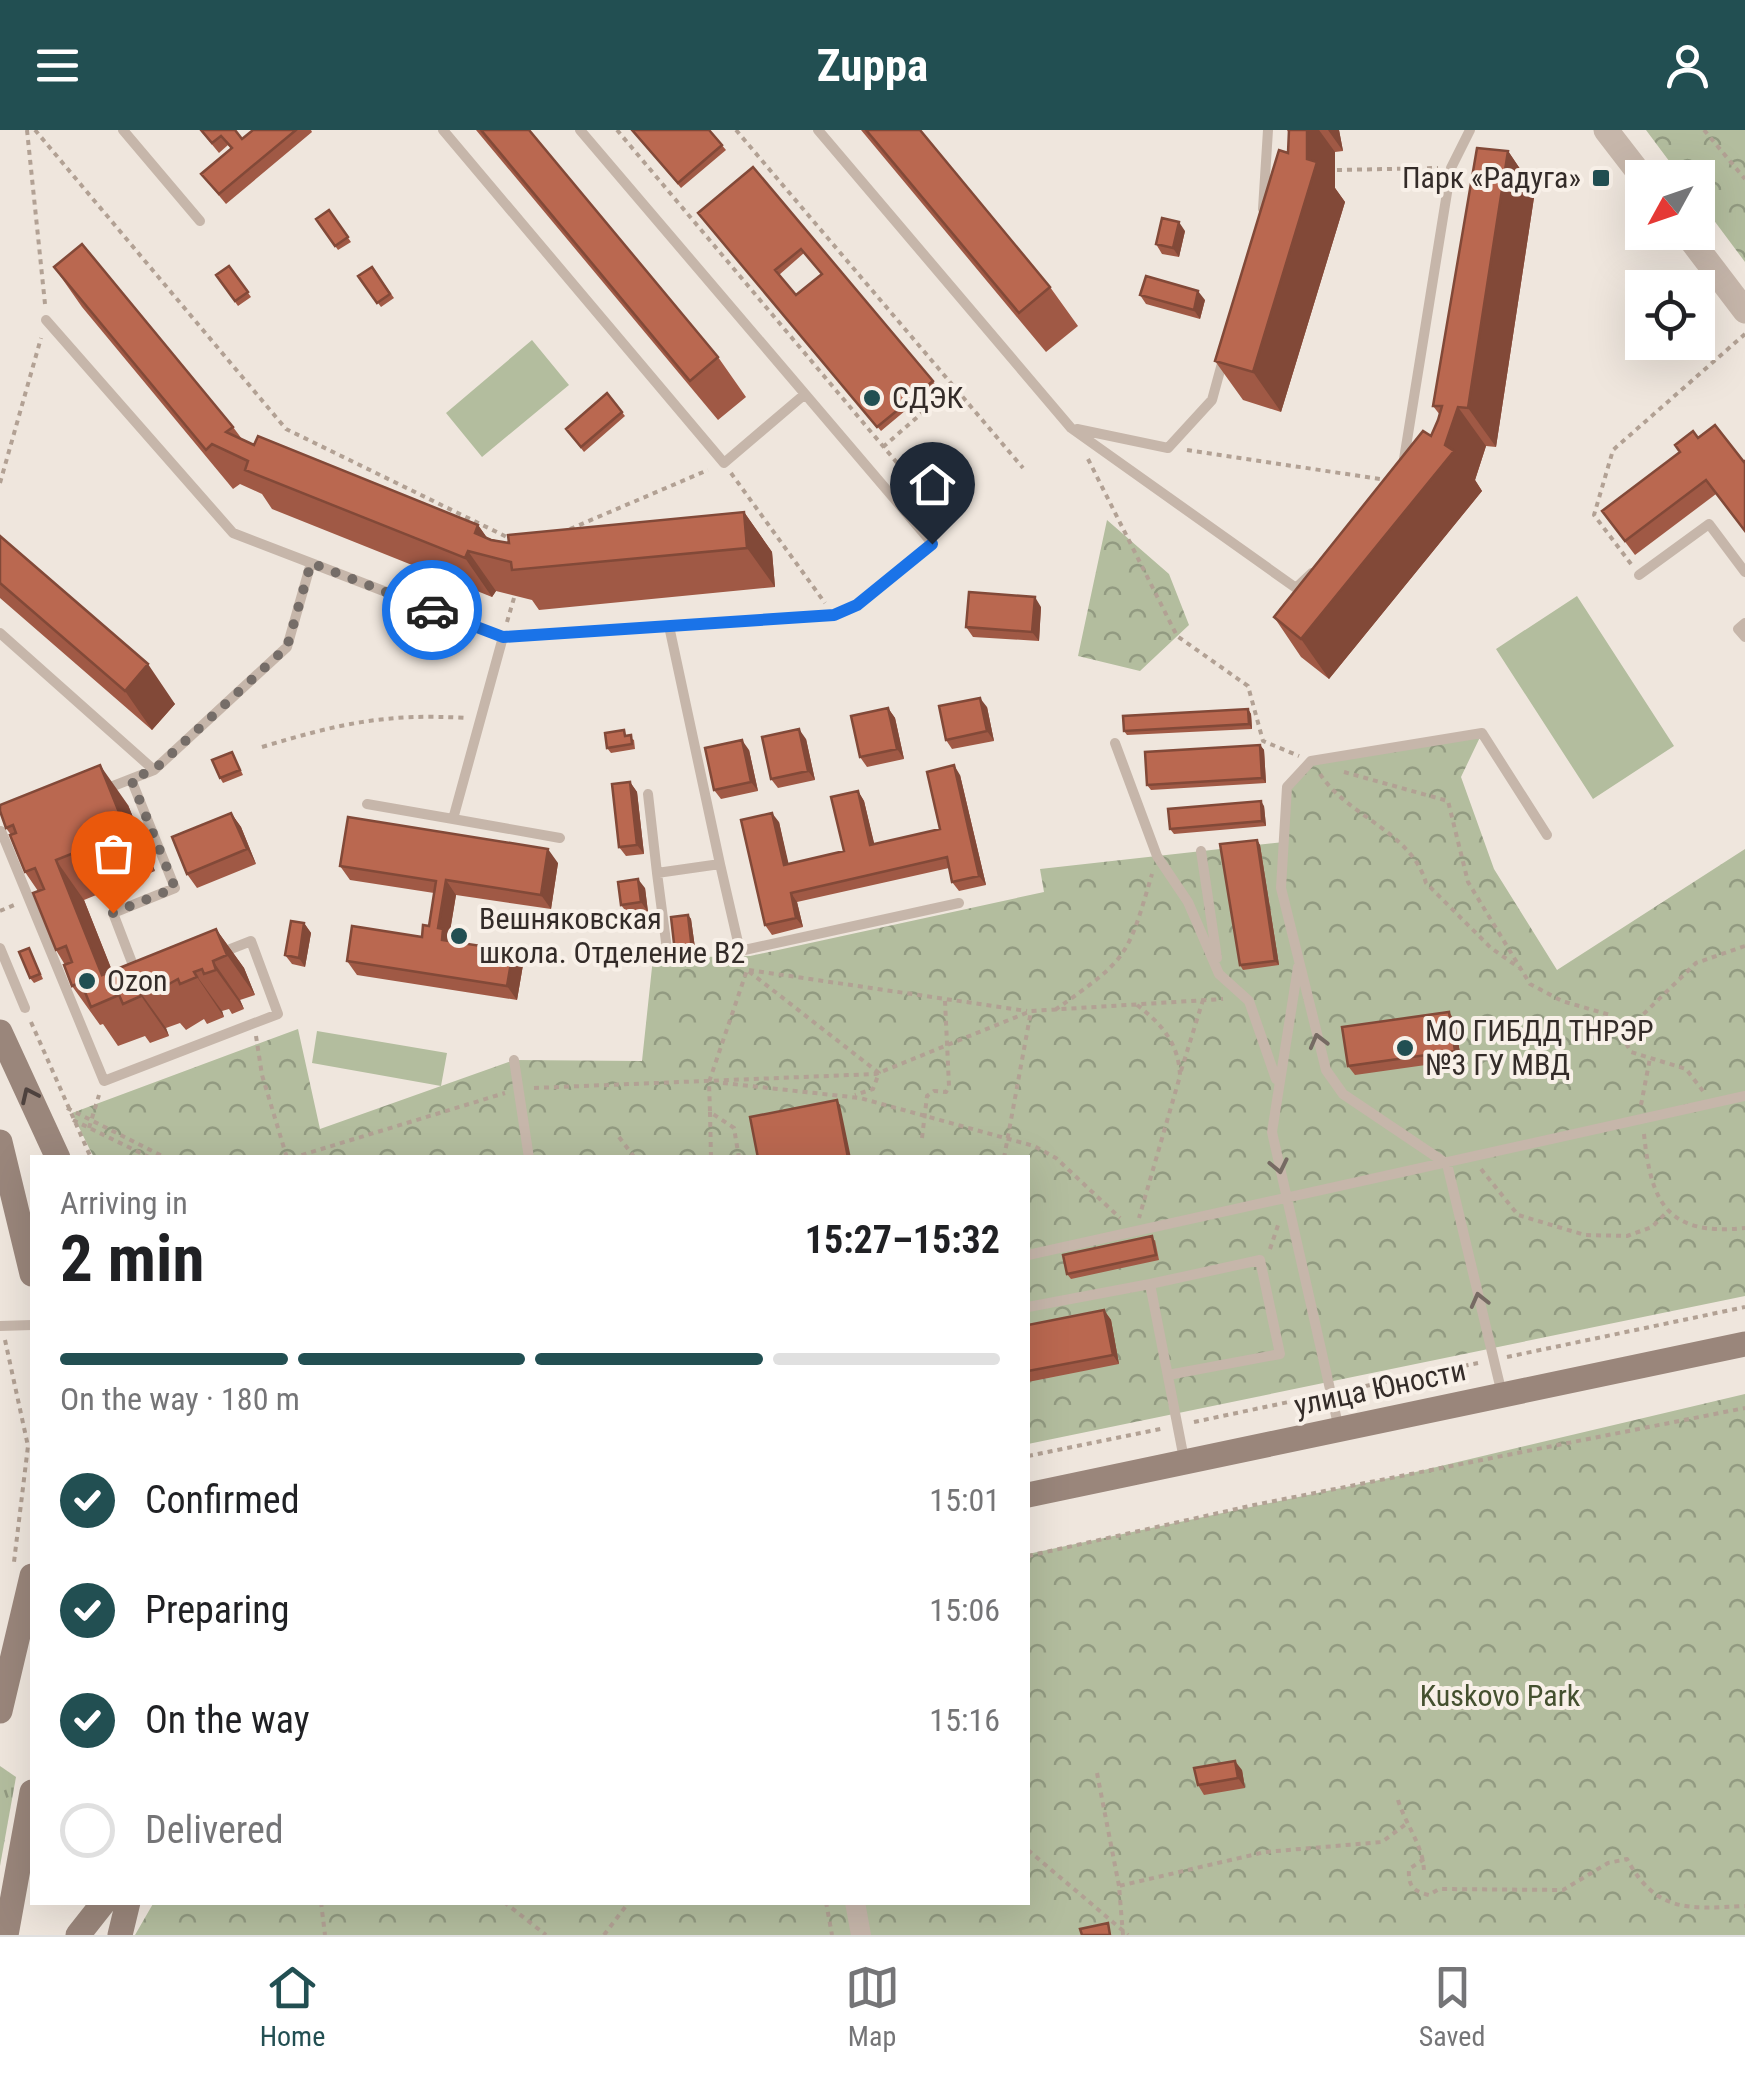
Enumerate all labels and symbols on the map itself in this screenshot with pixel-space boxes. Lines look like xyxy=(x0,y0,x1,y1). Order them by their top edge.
place label: Парк «Радуга» xyxy=(1402,160,1581,195)
north arrow xyxy=(1625,160,1715,250)
marker: Парк «Радуга» xyxy=(1590,167,1612,189)
place label: СДЭК xyxy=(892,380,964,415)
marker: СДЭК xyxy=(861,387,883,409)
pin xyxy=(890,442,975,545)
courier xyxy=(382,560,482,660)
pin xyxy=(71,811,156,914)
place label: Вешняковская школа. Отделение В2 xyxy=(479,901,745,970)
marker: Вешняковская школа. Отделение В2 xyxy=(448,925,470,947)
place label: Ozon xyxy=(107,963,168,998)
marker: Ozon xyxy=(76,970,98,992)
place label: МО ГИБДД ТНРЭР №3 ГУ МВД xyxy=(1425,1013,1654,1082)
one-way arrow xyxy=(1309,1033,1330,1050)
marker: МО ГИБДД ТНРЭР №3 ГУ МВД xyxy=(1394,1037,1416,1059)
one-way arrow xyxy=(21,1087,41,1105)
one-way arrow xyxy=(1267,1157,1288,1174)
one-way arrow xyxy=(1470,1292,1491,1309)
street label: улица Юности xyxy=(1291,1352,1469,1423)
park label: Kuskovo Park xyxy=(1420,1678,1581,1713)

